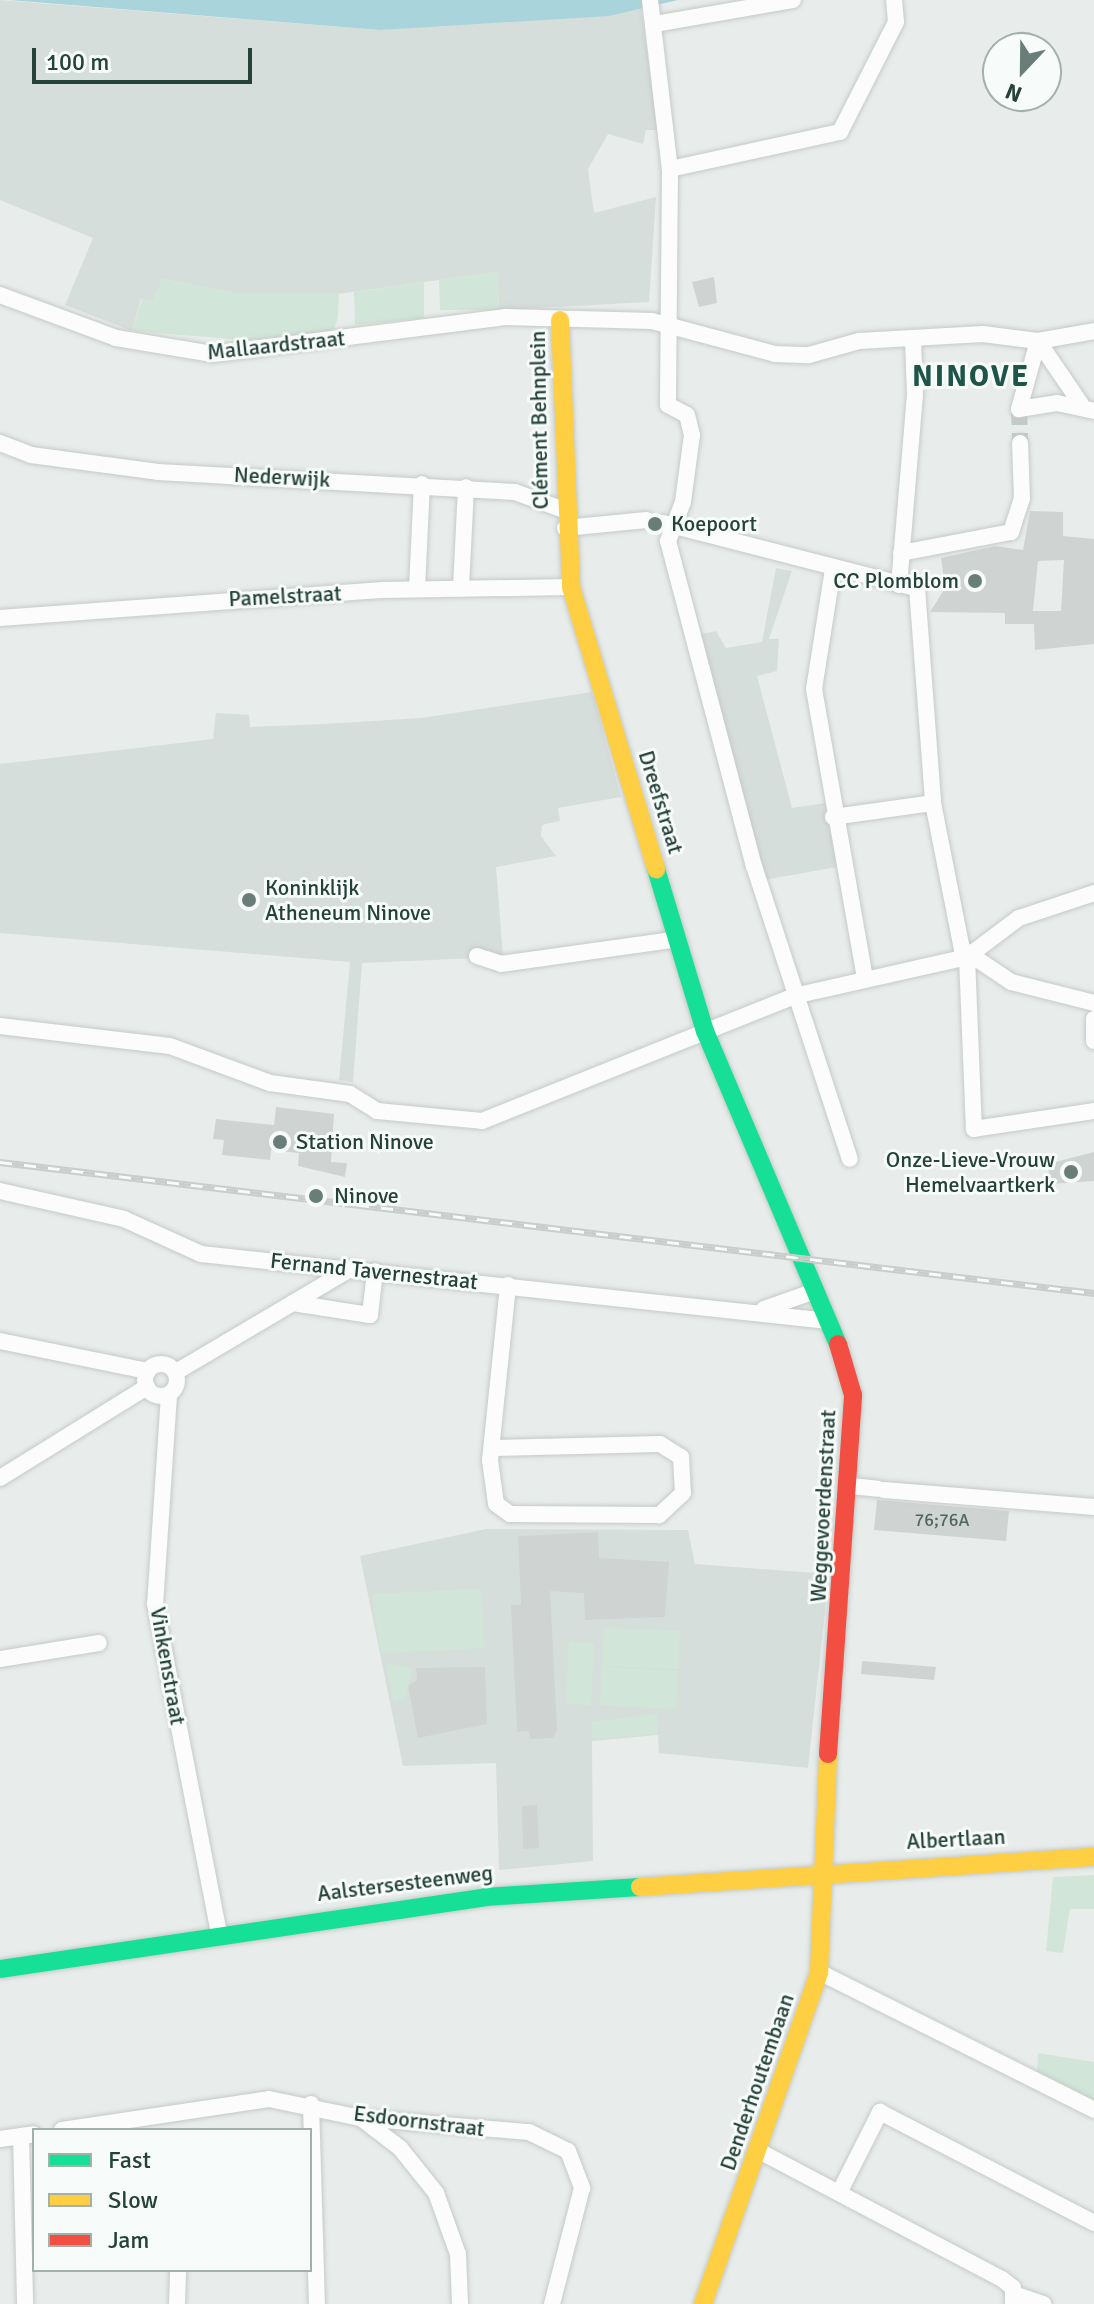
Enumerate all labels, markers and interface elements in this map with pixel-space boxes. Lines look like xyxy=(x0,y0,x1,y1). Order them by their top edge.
scale bar xyxy=(36,32,256,82)
north arrow xyxy=(982,32,1062,112)
text: 100 m xyxy=(46,47,109,77)
text: N xyxy=(1001,77,1026,108)
street label: Mallaardstraat xyxy=(206,325,346,365)
street label: Clément Behnplein xyxy=(524,330,554,510)
district label: NINOVE xyxy=(912,359,1030,395)
street label: Nederwijk xyxy=(233,461,331,493)
place label: Koepoort xyxy=(671,511,757,537)
marker: Koepoort xyxy=(646,515,664,533)
place label: CC Plomblom xyxy=(833,568,959,594)
marker: CC Plomblom xyxy=(966,572,984,590)
street label: Pamelstraat xyxy=(228,580,342,612)
street label: Dreefstraat xyxy=(633,747,689,857)
place label: Koninklijk Atheneum Ninove xyxy=(265,874,431,926)
marker: Koninklijk Atheneum Ninove xyxy=(240,891,258,909)
place label: Station Ninove xyxy=(296,1129,434,1155)
marker: Station Ninove xyxy=(271,1133,289,1151)
place label: Onze-Lieve-Vrouw Hemelvaartkerk xyxy=(886,1146,1055,1198)
marker: Onze-Lieve-Vrouw Hemelvaartkerk xyxy=(1062,1163,1080,1181)
place label: Ninove xyxy=(334,1183,399,1209)
marker: Ninove xyxy=(305,1185,327,1207)
street label: Fernand Tavernestraat xyxy=(269,1247,479,1295)
street label: Weggevoerdenstraat xyxy=(805,1409,841,1603)
house number: 76;76A xyxy=(915,1509,969,1531)
street label: Vinkenstraat xyxy=(145,1605,191,1727)
street label: Albertlaan xyxy=(906,1823,1006,1855)
street label: Aalstersesteenweg xyxy=(316,1859,494,1907)
street label: Denderhoutembaan xyxy=(714,1990,800,2174)
street label: Esdoornstraat xyxy=(352,2100,486,2142)
legend xyxy=(32,2128,312,2272)
text: Fast xyxy=(108,2145,151,2175)
text: Slow xyxy=(108,2185,158,2215)
text: Jam xyxy=(108,2225,149,2255)

